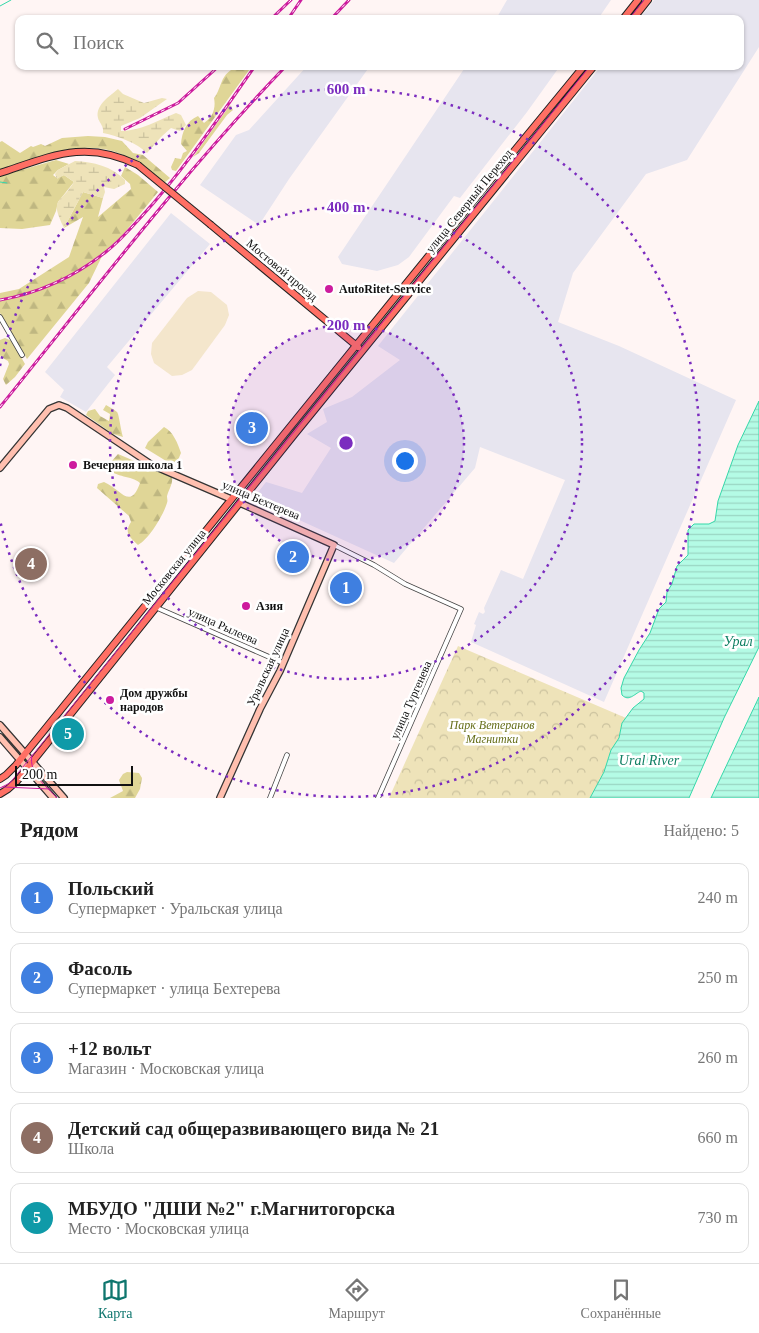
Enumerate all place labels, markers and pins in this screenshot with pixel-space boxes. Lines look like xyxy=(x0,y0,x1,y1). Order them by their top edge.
place label: AutoRitet-Service xyxy=(339,282,432,296)
marker: AutoRitet-Service xyxy=(323,283,335,295)
pin: 3 xyxy=(236,409,268,447)
centre of rings xyxy=(337,434,355,452)
place label: Вечерняя школа 1 xyxy=(83,458,182,472)
marker: Вечерняя школа 1 xyxy=(67,459,79,471)
pin: 2 xyxy=(277,538,309,576)
pin: 4 xyxy=(15,545,47,583)
pin: 1 xyxy=(330,569,362,607)
place label: Азия xyxy=(256,599,283,613)
marker: Азия xyxy=(240,600,252,612)
place label: Дом дружбы народов xyxy=(120,686,188,714)
marker: Дом дружбы народов xyxy=(104,694,116,706)
pin: 5 xyxy=(52,715,84,753)

